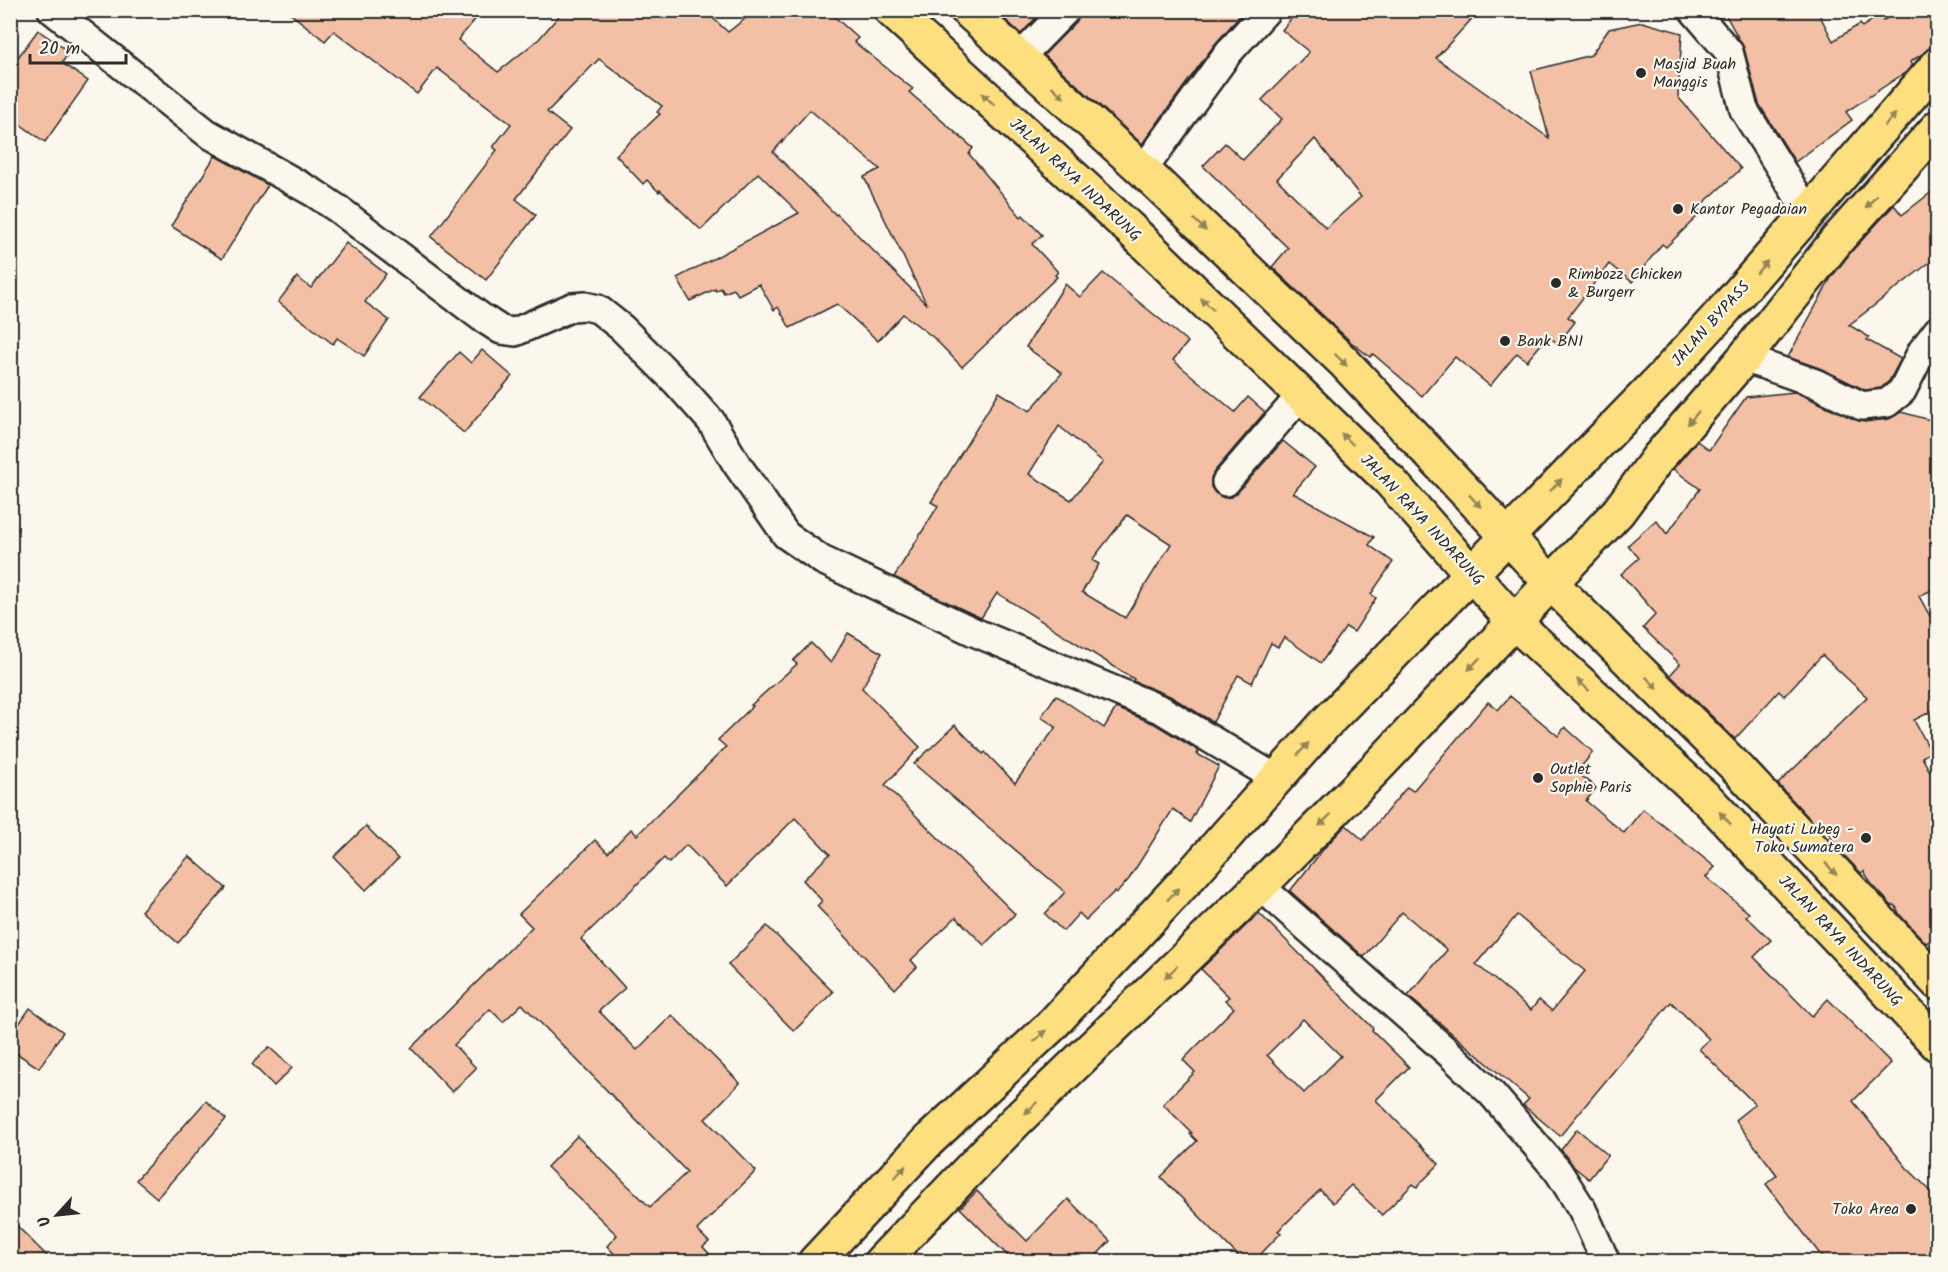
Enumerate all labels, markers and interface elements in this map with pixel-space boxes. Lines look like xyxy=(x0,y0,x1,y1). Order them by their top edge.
scale bar xyxy=(30,27,126,65)
text: 20 m xyxy=(39,35,80,64)
place label: Masjid Buah Manggis xyxy=(1653,52,1736,95)
marker: Masjid Buah Manggis xyxy=(1634,66,1648,80)
one-way arrow xyxy=(1051,84,1065,98)
one-way arrow xyxy=(981,93,996,106)
street label: JALAN RAYA INDARUNG xyxy=(1003,112,1147,248)
one-way arrow xyxy=(1884,112,1897,128)
one-way arrow xyxy=(1865,194,1878,209)
place label: Kantor Pegadaian xyxy=(1690,197,1807,222)
marker: Kantor Pegadaian xyxy=(1671,202,1685,216)
one-way arrow xyxy=(1193,217,1207,231)
one-way arrow xyxy=(1755,260,1768,275)
place label: Rimbozz Chicken & Burgerr xyxy=(1568,262,1682,305)
street label: JALAN BYPASS xyxy=(1666,275,1757,372)
marker: Rimbozz Chicken & Burgerr xyxy=(1549,276,1563,290)
one-way arrow xyxy=(1201,297,1215,311)
place label: Bank BNI xyxy=(1517,329,1583,354)
marker: Bank BNI xyxy=(1498,334,1512,348)
one-way arrow xyxy=(1334,352,1348,366)
one-way arrow xyxy=(1687,410,1700,425)
one-way arrow xyxy=(1341,433,1355,447)
street label: JALAN RAYA INDARUNG xyxy=(1354,448,1490,592)
one-way arrow xyxy=(1549,478,1563,492)
one-way arrow xyxy=(1468,493,1481,508)
one-way arrow xyxy=(1467,657,1481,672)
one-way arrow xyxy=(1645,676,1659,691)
one-way arrow xyxy=(1576,679,1591,692)
one-way arrow xyxy=(1296,742,1309,757)
place label: Outlet Sophie Paris xyxy=(1550,757,1632,800)
marker: Outlet Sophie Paris xyxy=(1531,771,1545,785)
one-way arrow xyxy=(1718,811,1732,826)
one-way arrow xyxy=(1318,813,1332,827)
place label: Hayati Lubeg - Toko Sumatera xyxy=(1751,817,1854,860)
marker: Hayati Lubeg - Toko Sumatera xyxy=(1859,831,1873,845)
one-way arrow xyxy=(1824,861,1837,876)
street label: JALAN RAYA INDARUNG xyxy=(1772,869,1908,1013)
one-way arrow xyxy=(1166,887,1179,902)
one-way arrow xyxy=(1163,965,1178,979)
one-way arrow xyxy=(1032,1030,1047,1043)
one-way arrow xyxy=(1024,1100,1038,1114)
one-way arrow xyxy=(892,1165,906,1179)
north arrow xyxy=(27,1185,87,1245)
place label: Toko Area xyxy=(1832,1197,1899,1222)
marker: Toko Area xyxy=(1904,1202,1918,1216)
text: U xyxy=(31,1211,58,1231)

